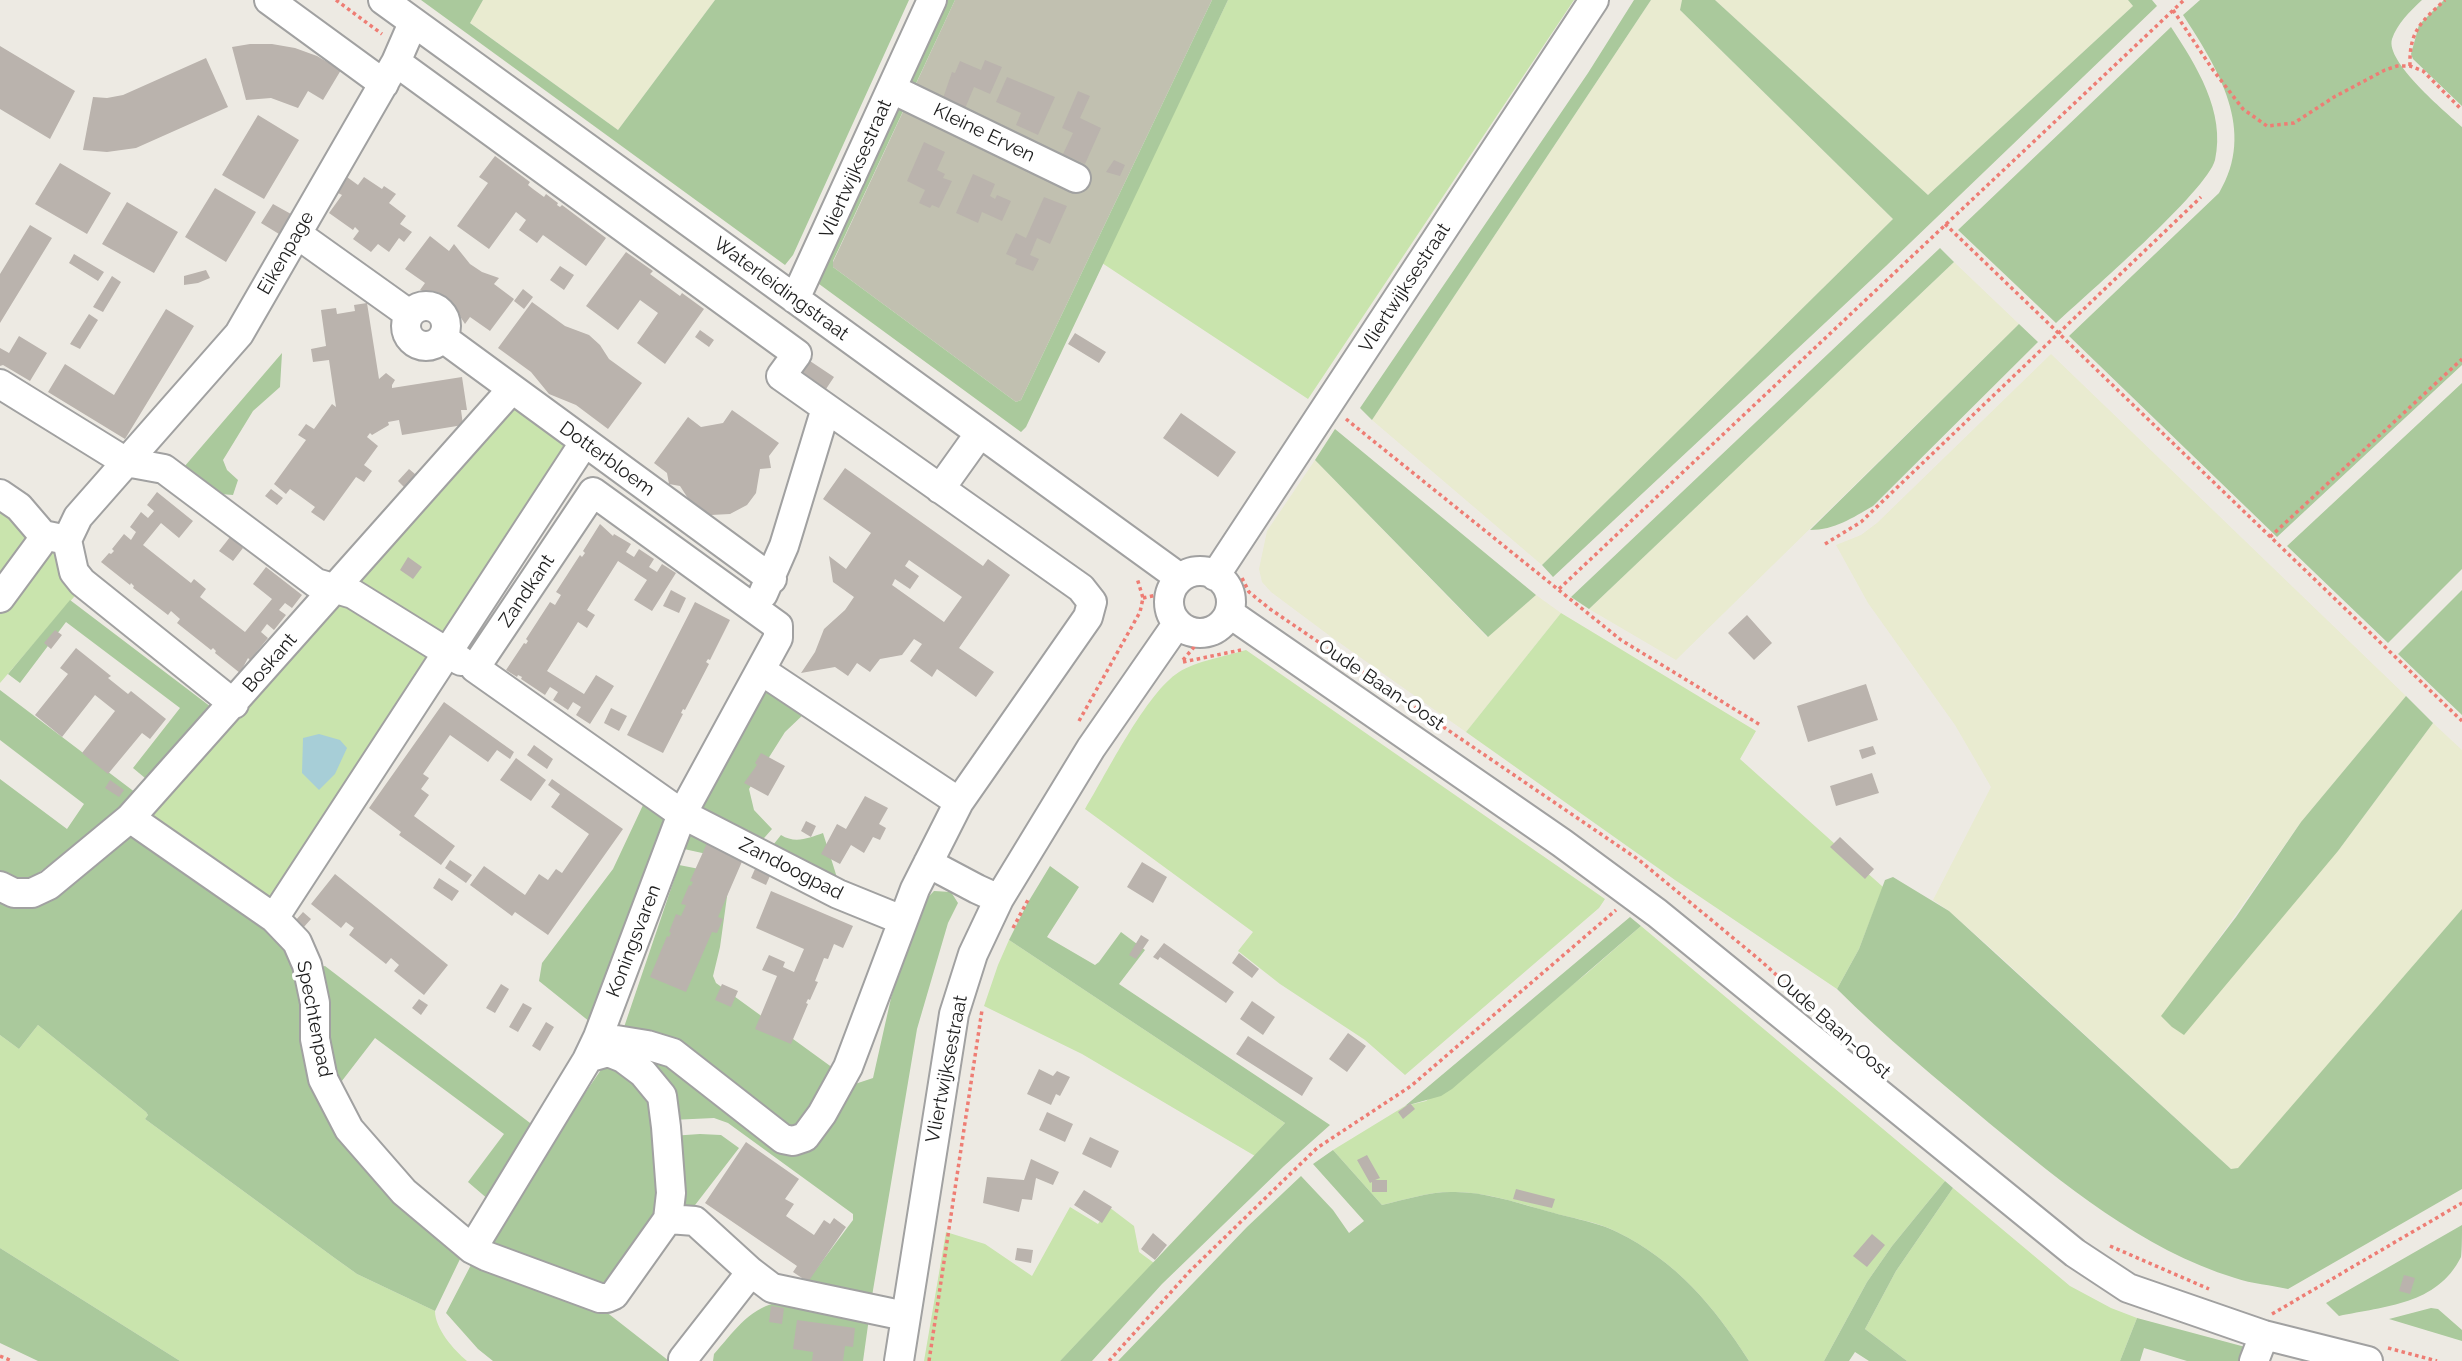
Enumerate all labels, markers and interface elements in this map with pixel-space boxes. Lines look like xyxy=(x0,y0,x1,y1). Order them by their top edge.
street label: Vliertwijksestraat xyxy=(815,96,897,242)
street label: Kleine Erven xyxy=(930,99,1038,167)
street label: Eikenpage xyxy=(253,207,319,299)
street label: Vliertwijksestraat xyxy=(1355,219,1455,357)
street label: Waterleidingstraat xyxy=(709,232,853,346)
street label: Dotterbloem xyxy=(555,417,659,501)
street label: Zandkant xyxy=(494,550,560,632)
street label: Boskant xyxy=(238,629,302,697)
street label: Oude Baan-Oost xyxy=(1314,634,1448,736)
street label: Zandoogpad xyxy=(735,833,847,905)
street label: Koningsvaren xyxy=(602,881,666,1001)
street label: Spechtenpad xyxy=(292,959,336,1079)
street label: Oude Baan-Oost xyxy=(1771,968,1895,1084)
street label: Vliertwijksestraat xyxy=(922,993,972,1145)

